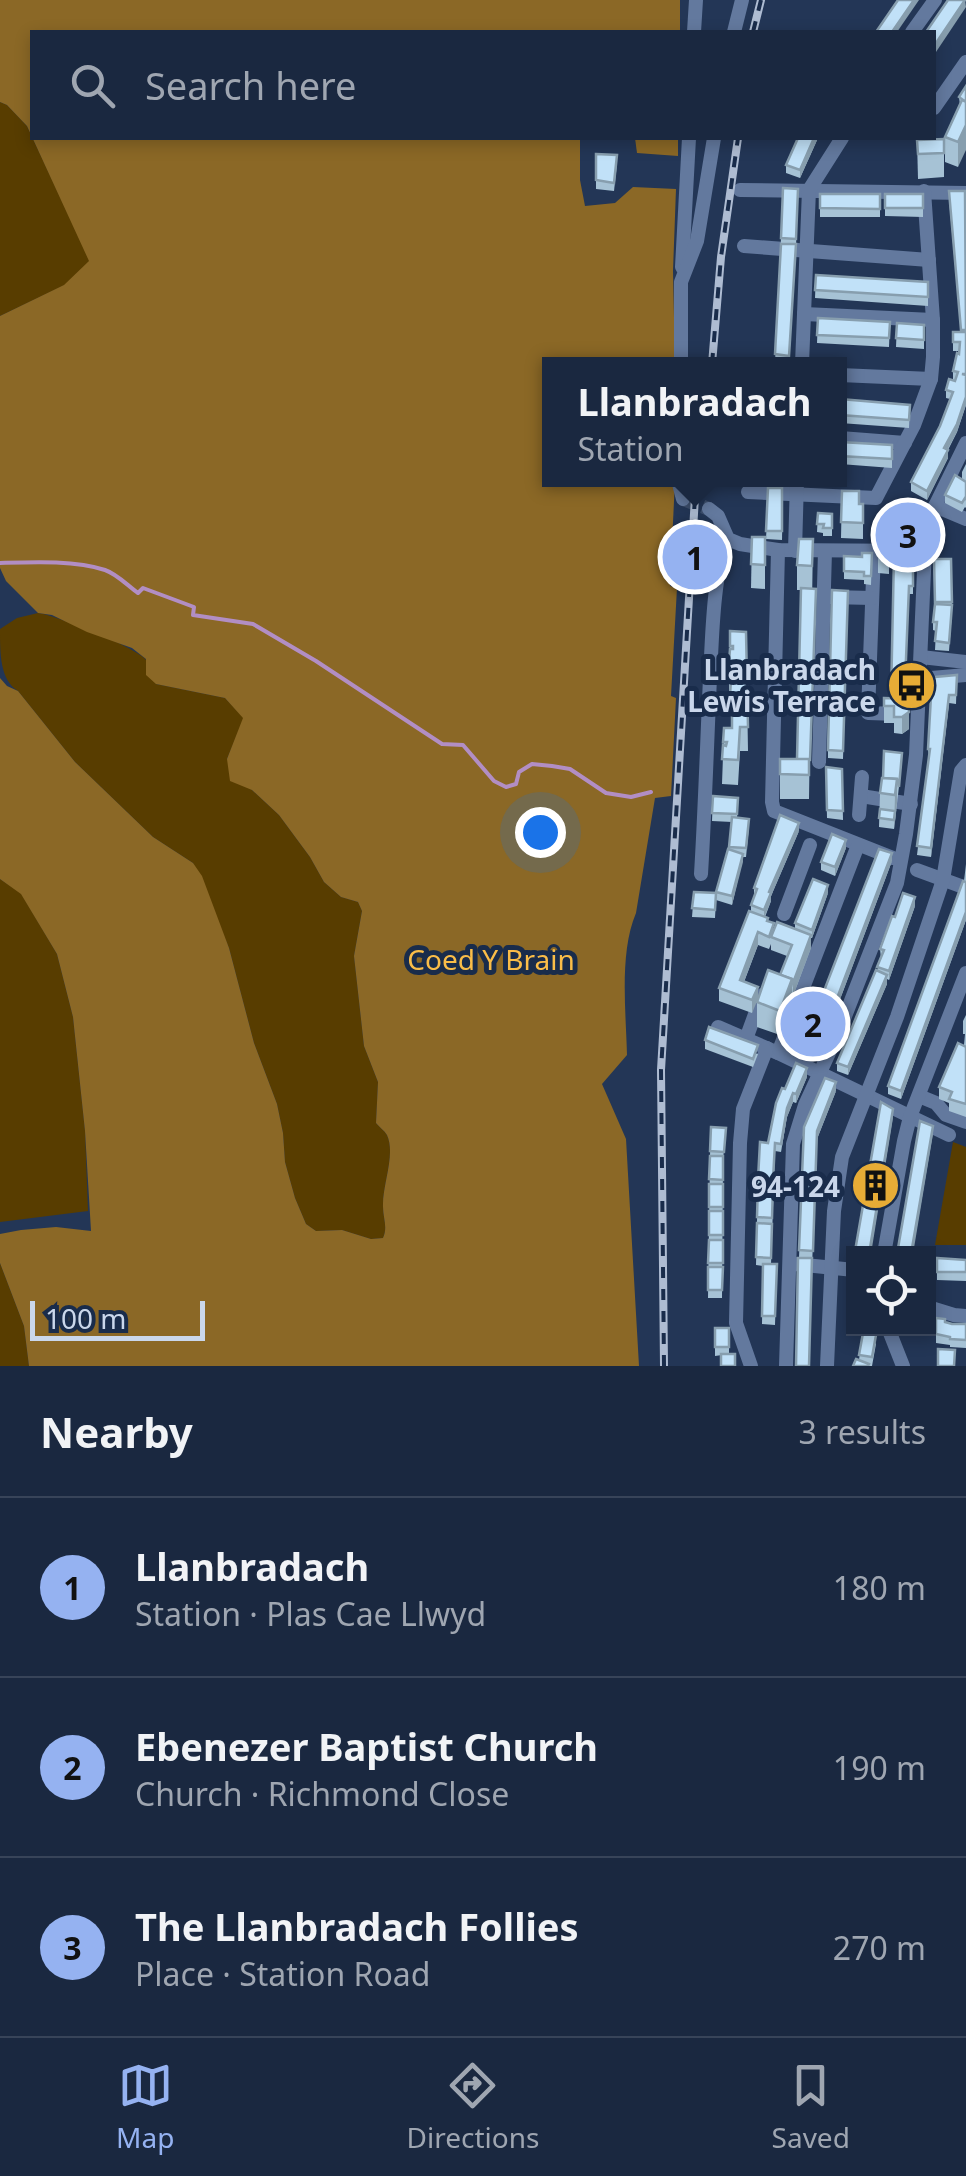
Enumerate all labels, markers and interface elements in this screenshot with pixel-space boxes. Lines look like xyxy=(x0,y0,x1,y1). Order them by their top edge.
search box xyxy=(30,30,936,140)
icon: search xyxy=(65,58,120,113)
text: Search here xyxy=(145,59,356,111)
popup xyxy=(542,357,847,487)
text: Llanbradach xyxy=(577,375,812,427)
text: Station xyxy=(577,427,683,470)
pin: 3 xyxy=(876,498,940,572)
pin: 1 xyxy=(662,520,728,594)
place label: Llanbradach Lewis Terrace xyxy=(687,650,876,720)
bus stop icon: Llanbradach Lewis Terrace xyxy=(885,659,937,711)
your location xyxy=(515,807,566,858)
park label: Coed Y Brain xyxy=(407,940,575,978)
pin: 2 xyxy=(780,986,846,1062)
building icon: 94-124 xyxy=(849,1160,901,1212)
place label: 94-124 xyxy=(751,1167,840,1205)
map controls xyxy=(846,1246,936,1336)
button: locate xyxy=(846,1246,936,1336)
scale bar xyxy=(30,1296,205,1340)
text: 100 m xyxy=(45,1299,127,1337)
text: Nearby xyxy=(40,1403,193,1460)
text: 3 results xyxy=(799,1410,926,1453)
text: Llanbradach xyxy=(135,1540,369,1592)
text: 1 xyxy=(63,1566,82,1609)
text: 180 m xyxy=(833,1566,926,1609)
text: Station · Plas Cae Llwyd xyxy=(135,1592,486,1635)
text: Ebenezer Baptist Church xyxy=(135,1720,598,1772)
text: 2 xyxy=(63,1746,82,1789)
text: 190 m xyxy=(833,1746,926,1789)
text: Church · Richmond Close xyxy=(135,1772,509,1815)
text: The Llanbradach Follies xyxy=(135,1900,579,1952)
text: 3 xyxy=(63,1926,82,1969)
text: 270 m xyxy=(833,1926,926,1969)
text: Place · Station Road xyxy=(135,1952,430,1995)
tab: Map xyxy=(116,2058,174,2156)
tab: Directions xyxy=(407,2058,539,2156)
tab: Saved xyxy=(772,2058,850,2156)

